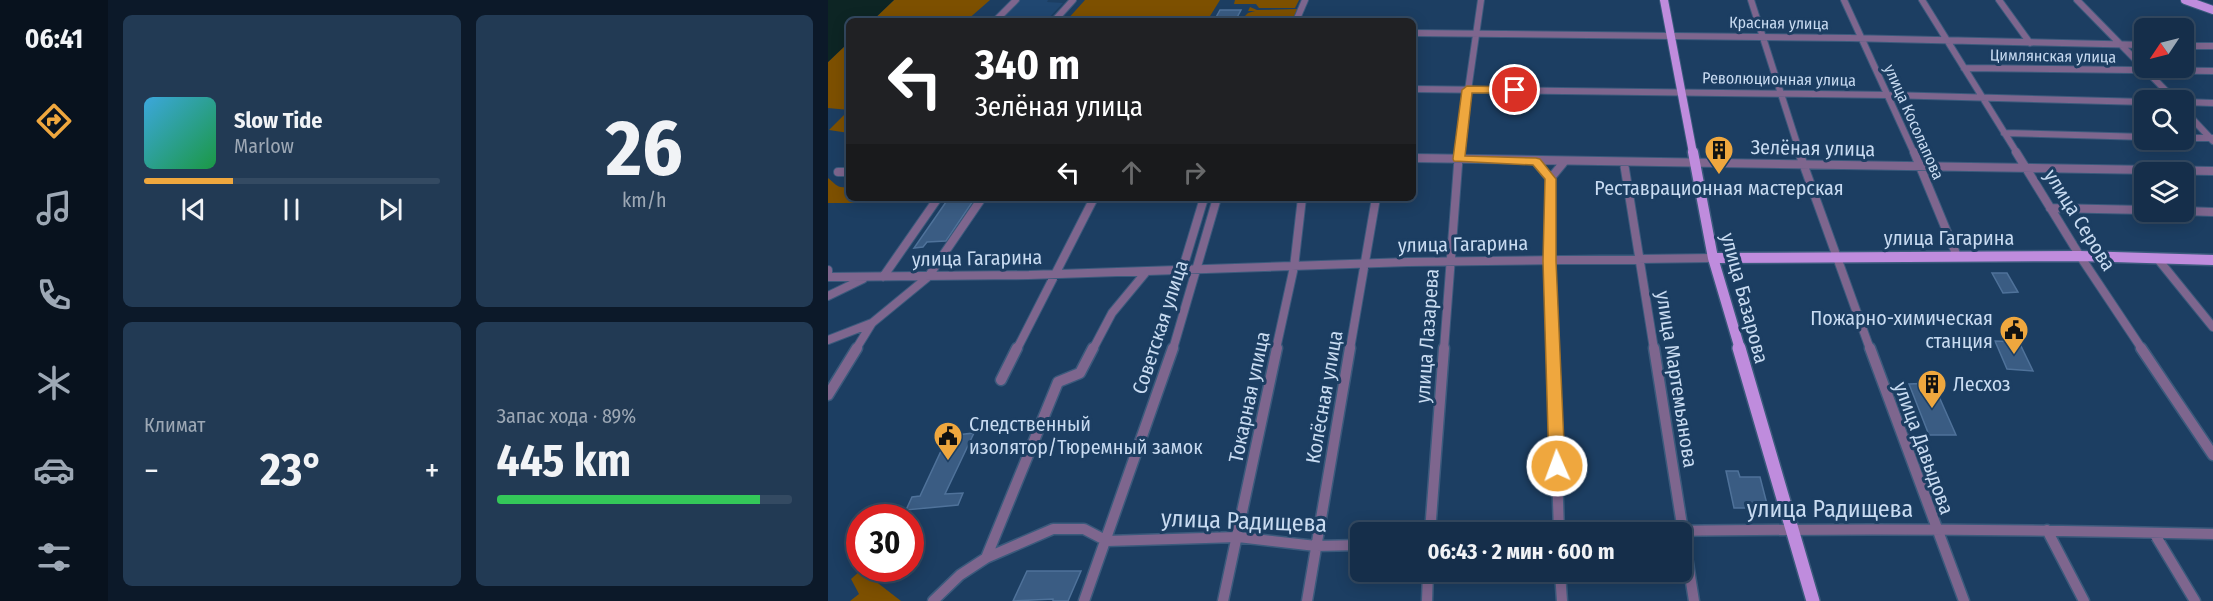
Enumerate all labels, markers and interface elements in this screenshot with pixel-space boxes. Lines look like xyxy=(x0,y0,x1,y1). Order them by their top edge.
street label: Красная улица xyxy=(1729,13,1829,33)
north arrow xyxy=(2134,18,2194,78)
map controls xyxy=(2134,18,2194,222)
text: 06:41 xyxy=(25,23,83,55)
text: 340 m xyxy=(975,40,1080,90)
icon: left xyxy=(876,42,954,120)
street label: Цимлянская улица xyxy=(1990,45,2117,67)
street label: улица Косолапова xyxy=(1880,61,1948,183)
pin xyxy=(1489,64,1540,115)
street label: Революционная улица xyxy=(1702,68,1856,90)
icon: arrive xyxy=(1498,73,1531,106)
button: search xyxy=(2134,90,2194,150)
text: Зелёная улица xyxy=(975,91,1143,123)
icon: directions xyxy=(33,100,75,142)
text: 26 xyxy=(606,102,683,196)
text: Slow Tide xyxy=(234,107,322,134)
text: Marlow xyxy=(234,134,294,158)
building icon: Реставрационная мастерская xyxy=(1703,134,1735,176)
street label: Зелёная улица xyxy=(1751,135,1875,161)
icon: left xyxy=(1052,156,1085,189)
icon: ahead xyxy=(1115,156,1148,189)
icon: right xyxy=(1178,156,1211,189)
button: layers xyxy=(2134,162,2194,222)
street label: улица Серова xyxy=(2039,165,2121,275)
place label: Реставрационная мастерская xyxy=(1594,176,1844,200)
icon: music xyxy=(33,187,75,229)
text: km/h xyxy=(622,188,667,212)
icon: previous xyxy=(177,193,210,226)
icon: pause xyxy=(275,193,308,226)
icon: next xyxy=(374,193,407,226)
street label: улица Гагарина xyxy=(1884,226,2014,250)
street label: улица Базарова xyxy=(1716,230,1774,366)
street label: улица Гагарина xyxy=(1398,231,1528,257)
street label: улица Гагарина xyxy=(912,245,1042,271)
street label: Советская улица xyxy=(1127,257,1193,397)
street label: улица Лазарева xyxy=(1410,268,1444,404)
icon: phone xyxy=(33,274,75,316)
street label: улица Мартемьянова xyxy=(1651,289,1703,469)
place label: Пожарно-химическая станция xyxy=(1810,306,1993,353)
public building icon: Пожарно-химическая станция xyxy=(1998,314,2030,356)
street label: Токарная улица xyxy=(1223,329,1275,465)
street label: Колёсная улица xyxy=(1300,329,1348,465)
icon: climate xyxy=(33,362,75,404)
building icon: Лесхоз xyxy=(1916,368,1948,410)
place label: Лесхоз xyxy=(1953,372,2011,396)
street label: улица Давыдова xyxy=(1889,378,1959,518)
text: Запас хода · 89% xyxy=(497,404,636,428)
place label: Следственный изолятор/Тюремный замок xyxy=(969,412,1203,459)
text: Климат xyxy=(144,413,205,437)
public building icon: Следственный изолятор/Тюремный замок xyxy=(932,420,964,462)
text: 445 km xyxy=(497,434,631,488)
position arrow xyxy=(1525,434,1589,498)
text: 23° xyxy=(260,443,323,497)
icon: car xyxy=(33,449,75,491)
text: − xyxy=(144,451,159,491)
text: + xyxy=(424,451,439,491)
street label: улица Радищева xyxy=(1747,495,1913,523)
speed limit sign: 30 xyxy=(846,504,924,582)
street label: улица Радищева xyxy=(1160,504,1328,538)
icon: filters xyxy=(33,536,75,578)
text: 06:43 · 2 мин · 600 m xyxy=(1428,538,1614,565)

